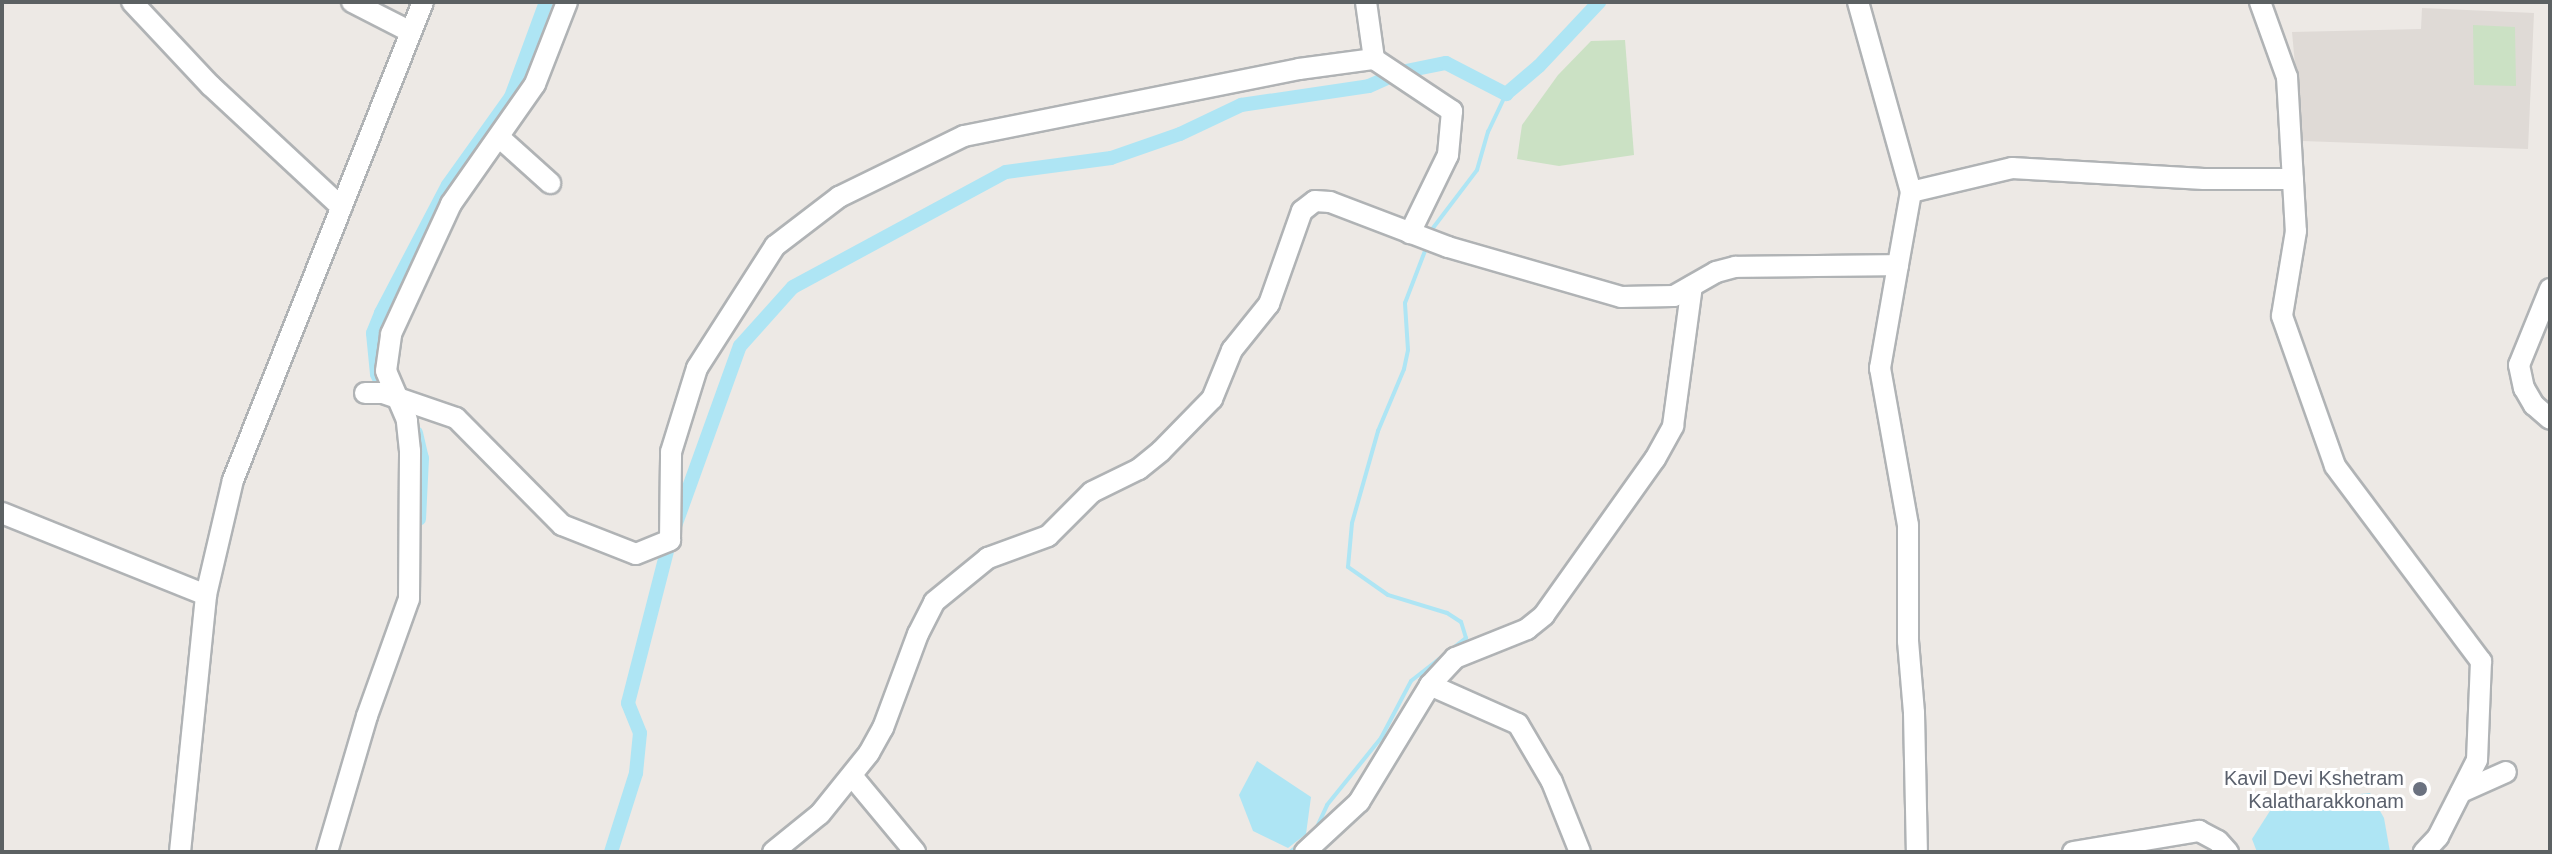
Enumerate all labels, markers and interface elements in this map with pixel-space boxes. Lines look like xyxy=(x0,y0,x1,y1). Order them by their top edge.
place label: Kavil Devi Kshetram Kalatharakkonam xyxy=(2224,766,2404,813)
marker: Kavil Devi Kshetram Kalatharakkonam xyxy=(2411,780,2429,798)

